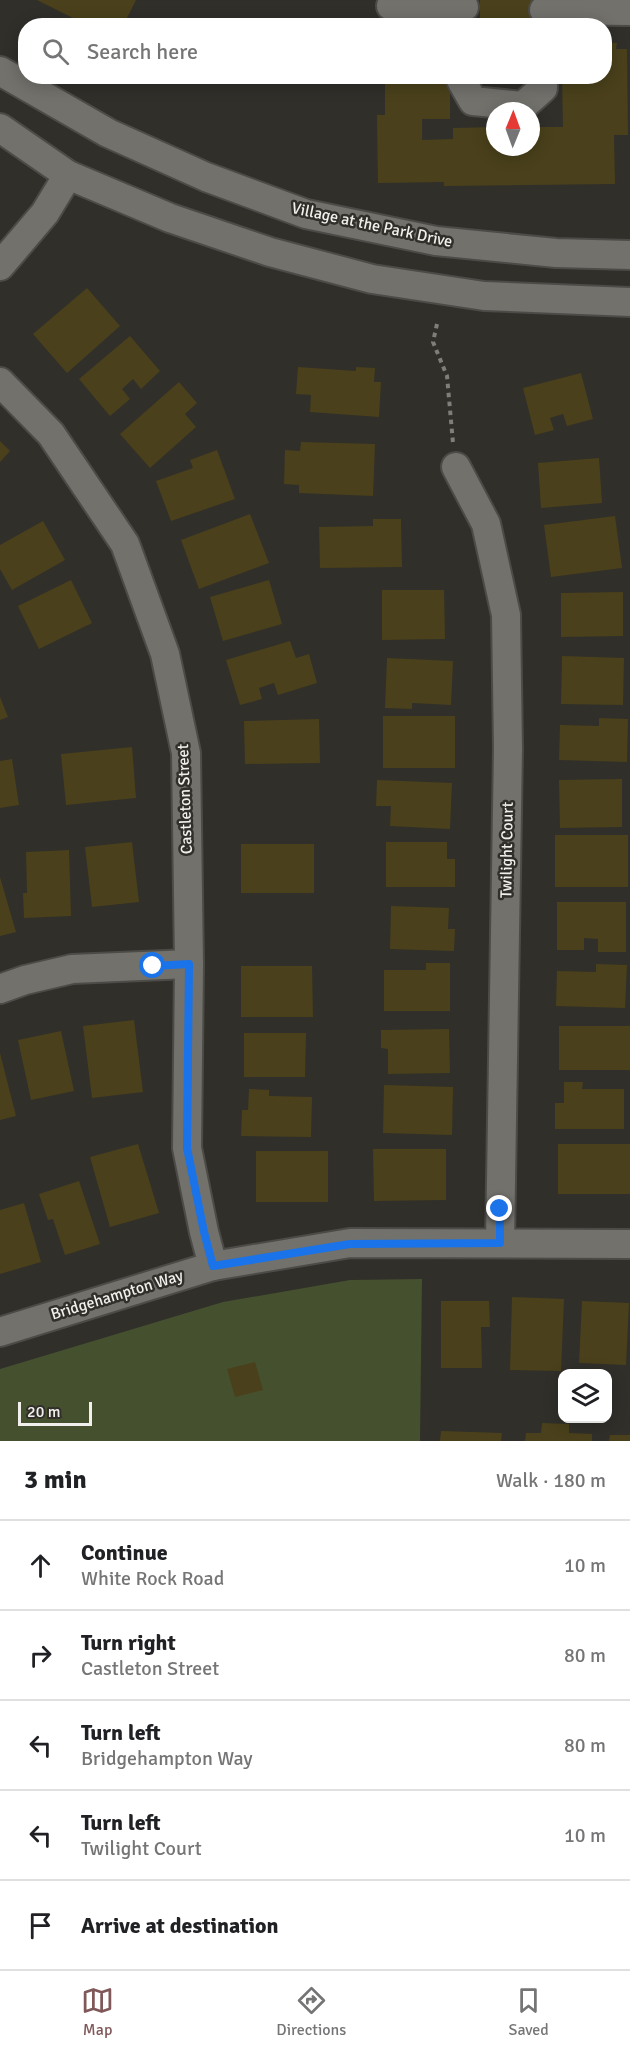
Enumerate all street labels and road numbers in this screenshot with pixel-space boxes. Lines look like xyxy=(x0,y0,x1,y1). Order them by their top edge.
street label: Village at the Park Drive xyxy=(290,198,454,252)
street label: Castleton Street xyxy=(173,743,197,855)
street label: Twilight Court xyxy=(496,801,518,898)
street label: Bridgehampton Way xyxy=(48,1265,186,1325)

